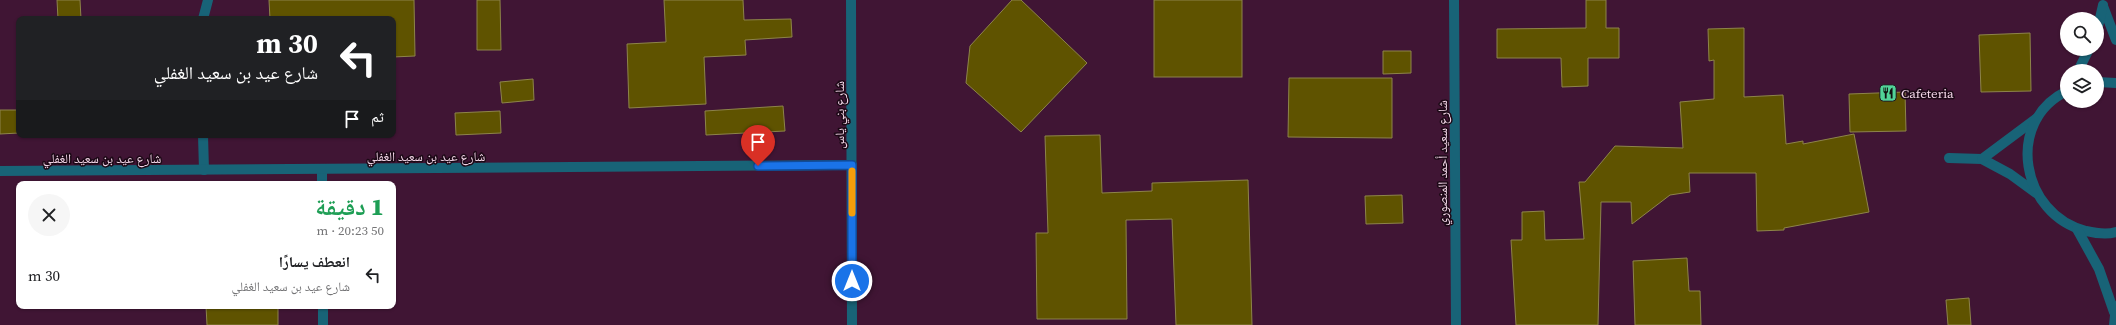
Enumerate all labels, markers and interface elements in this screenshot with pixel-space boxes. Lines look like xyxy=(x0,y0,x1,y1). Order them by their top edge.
map controls xyxy=(2060,12,2104,108)
button: search xyxy=(2060,12,2104,56)
text: 30 m xyxy=(256,24,318,62)
icon: left xyxy=(332,32,384,84)
text: شارع عيد بن سعيد الغفلي xyxy=(154,60,318,85)
button: layers xyxy=(2060,64,2104,108)
street label: شارع بني ياس xyxy=(831,81,850,149)
restaurant icon: Cafeteria xyxy=(1878,83,1898,103)
place label: Cafeteria xyxy=(1901,85,1954,102)
street label: شارع سعيد أحمد المنصوري xyxy=(1434,100,1453,226)
text: ثم xyxy=(371,106,384,127)
icon: arrive xyxy=(341,108,363,130)
pin xyxy=(741,125,775,166)
icon: arrive xyxy=(747,131,769,153)
street label: شارع عيد بن سعيد الغفلي xyxy=(367,148,485,167)
street label: شارع عيد بن سعيد الغفلي xyxy=(43,150,161,169)
text: 1 دقيقة xyxy=(315,190,384,223)
button: close xyxy=(28,194,70,236)
text: 50 m · 20:23 xyxy=(316,222,384,239)
text: انعطف يسارًا xyxy=(279,251,350,272)
position arrow xyxy=(831,260,873,302)
icon: left xyxy=(362,264,384,286)
text: 30 m xyxy=(28,265,60,286)
text: شارع عيد بن سعيد الغفلي xyxy=(231,278,350,295)

